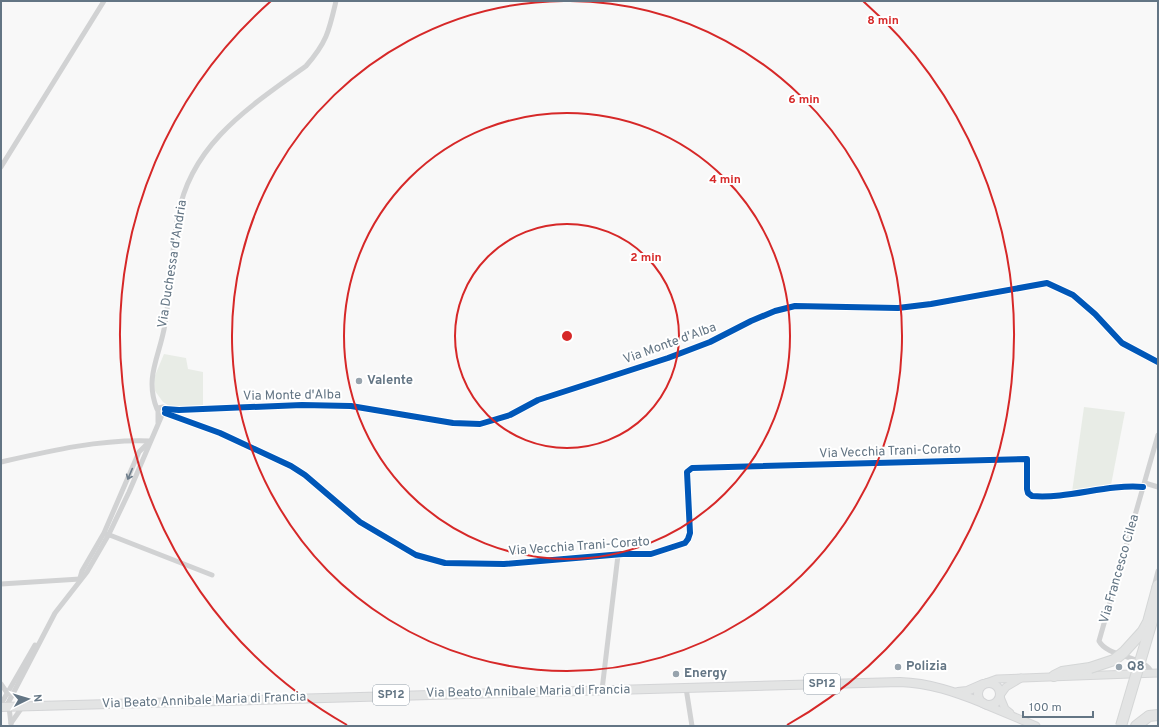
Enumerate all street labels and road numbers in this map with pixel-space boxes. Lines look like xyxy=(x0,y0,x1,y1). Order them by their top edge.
street label: Via Duchessa d'Andria xyxy=(155,199,191,329)
street label: Via Monte d'Alba xyxy=(621,320,719,368)
street label: Via Monte d'Alba xyxy=(243,387,341,405)
street label: Via Vecchia Trani-Corato xyxy=(819,442,961,462)
street label: Via Francesco Cilea xyxy=(1097,513,1143,625)
street label: Via Vecchia Trani-Corato xyxy=(508,534,650,560)
road number: SP12 xyxy=(804,674,840,694)
street label: Via Beato Annibale Maria di Francia xyxy=(426,682,630,702)
road number: SP12 xyxy=(373,685,409,705)
street label: Via Beato Annibale Maria di Francia xyxy=(102,689,306,713)

